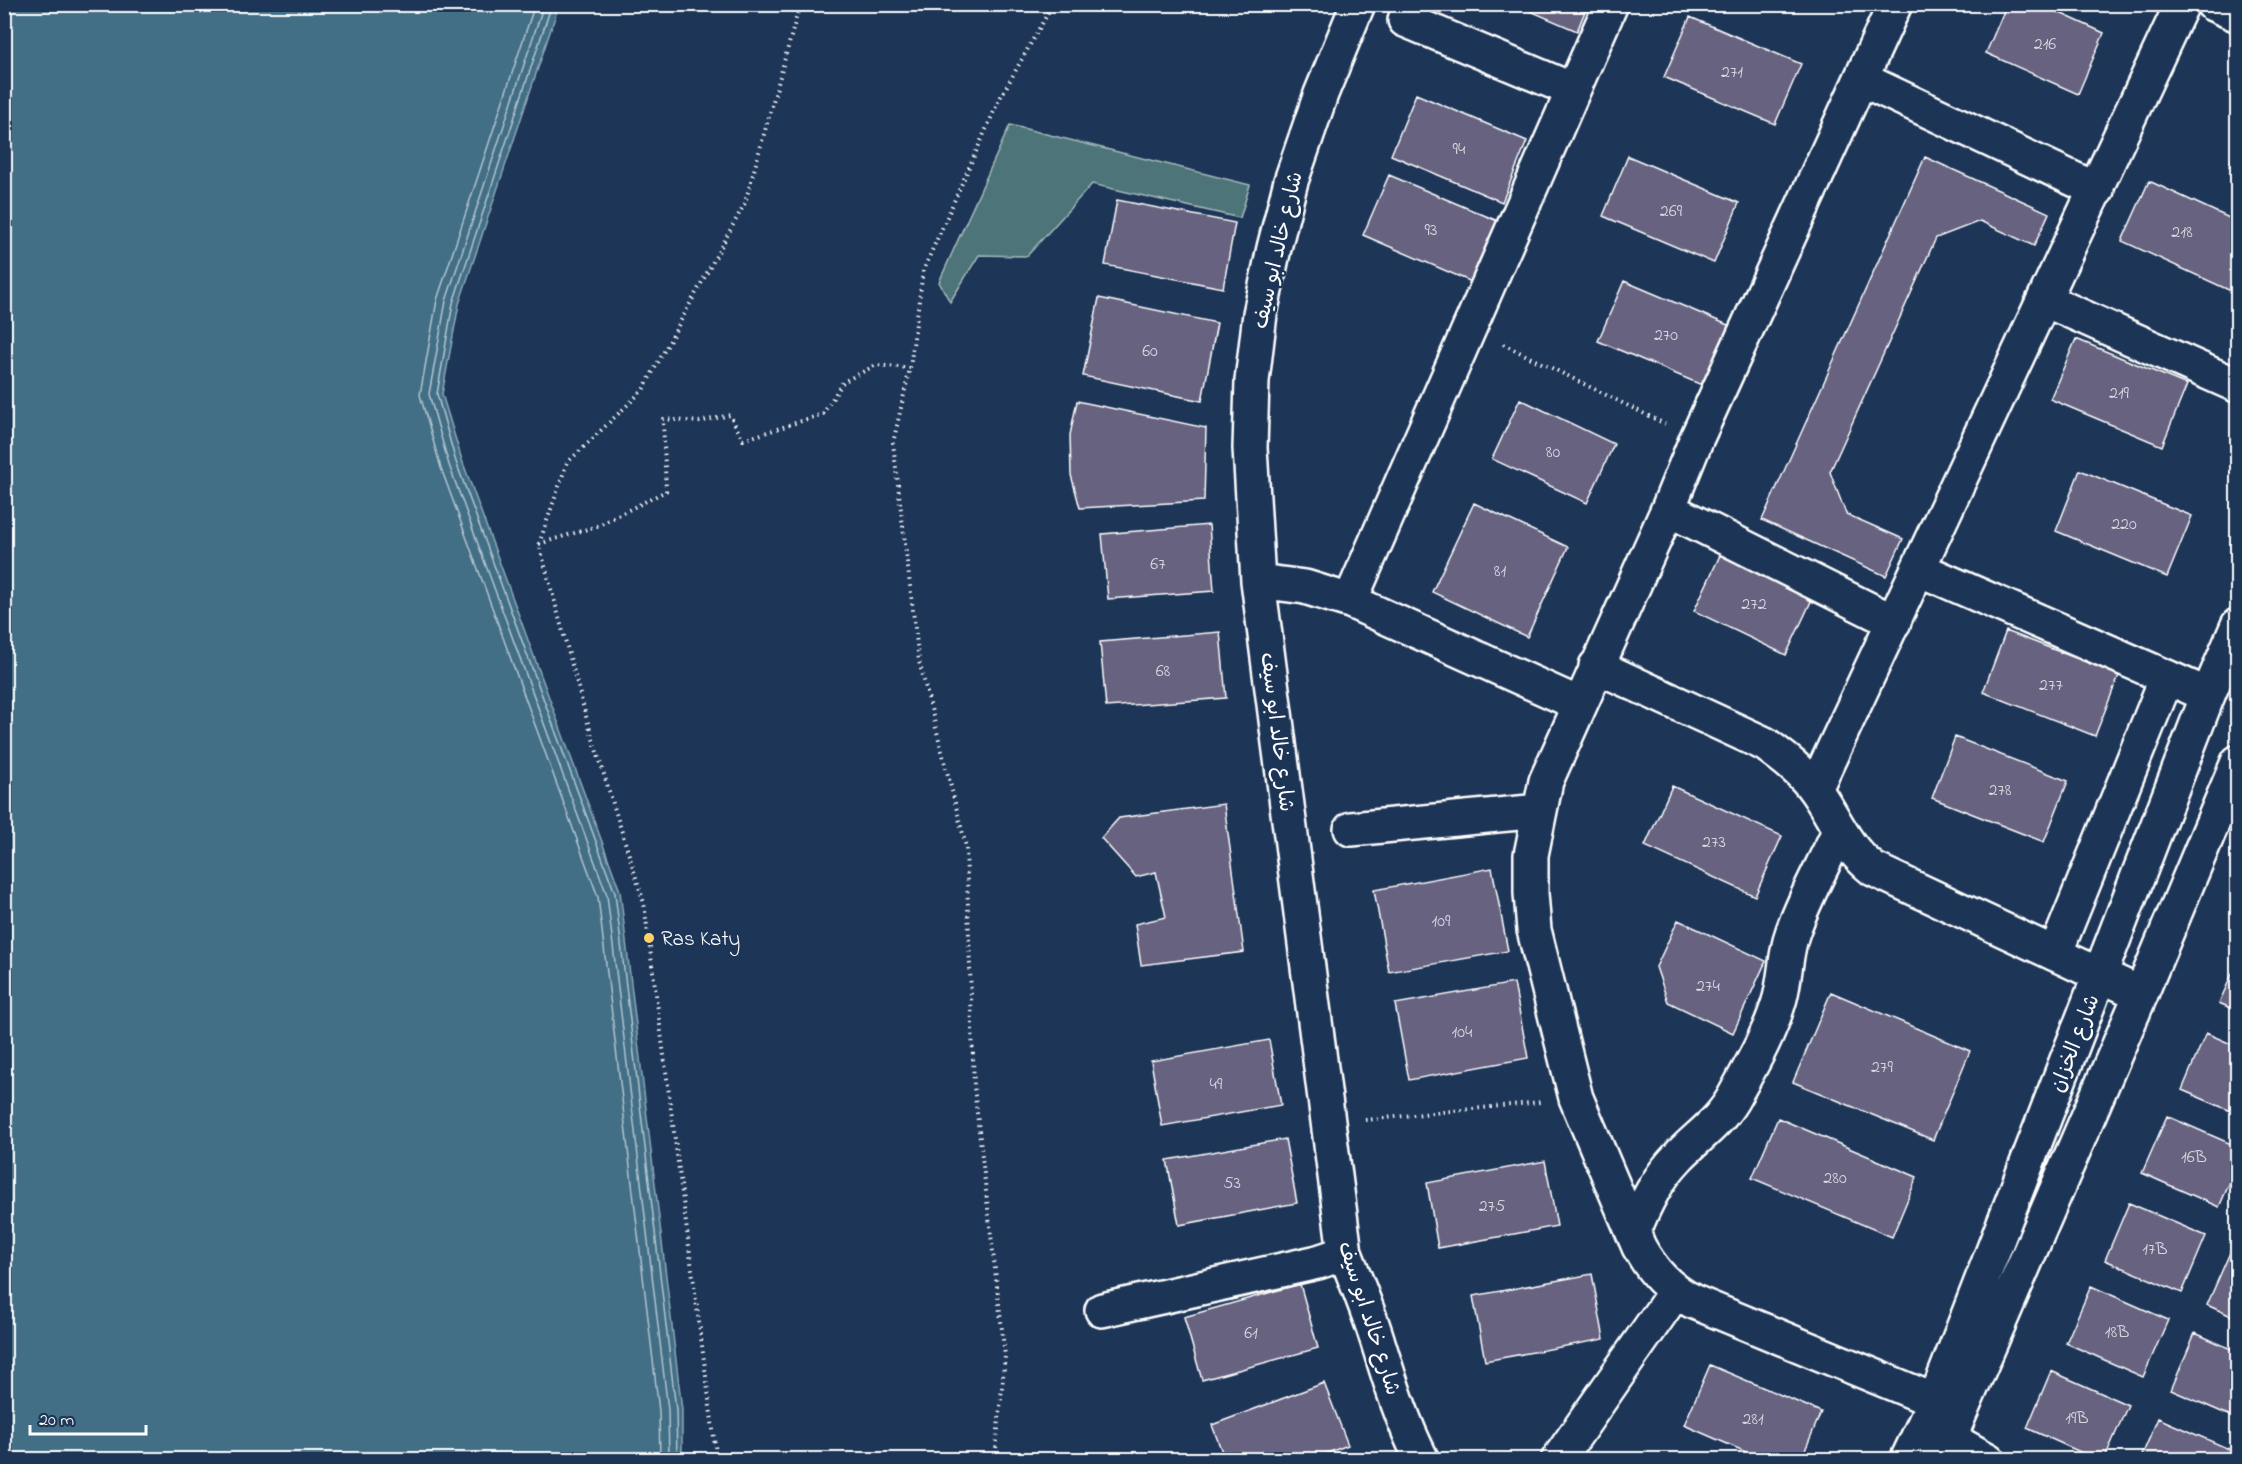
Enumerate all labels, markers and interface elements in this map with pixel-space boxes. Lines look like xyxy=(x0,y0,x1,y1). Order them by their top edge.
house number: 216 xyxy=(2034,32,2056,58)
house number: 271 xyxy=(1721,60,1743,86)
house number: 94 xyxy=(1453,137,1466,163)
street label: شارع خالد ابو سيف xyxy=(1246,169,1312,332)
house number: 269 xyxy=(1660,199,1683,225)
house number: 93 xyxy=(1425,218,1437,244)
house number: 218 xyxy=(2171,220,2193,246)
house number: 270 xyxy=(1654,323,1678,349)
house number: 60 xyxy=(1142,339,1158,365)
house number: 219 xyxy=(2109,381,2130,407)
house number: 80 xyxy=(1546,440,1560,466)
house number: 220 xyxy=(2111,512,2137,538)
house number: 67 xyxy=(1150,552,1166,578)
house number: 81 xyxy=(1494,559,1507,585)
house number: 272 xyxy=(1741,592,1767,618)
street label: شارع خالد ابو سيف xyxy=(1251,651,1301,814)
house number: 68 xyxy=(1156,659,1171,685)
house number: 277 xyxy=(2039,673,2063,699)
house number: 278 xyxy=(1988,778,2012,804)
house number: 273 xyxy=(1702,830,1726,856)
house number: 109 xyxy=(1432,909,1451,935)
place label: Ras Katy xyxy=(661,925,740,957)
marker: Ras Katy xyxy=(642,931,656,945)
house number: 274 xyxy=(1696,974,1720,1000)
street label: شارع الخزان xyxy=(2043,990,2108,1097)
house number: 104 xyxy=(1452,1020,1473,1046)
house number: 279 xyxy=(1871,1055,1893,1081)
house number: 49 xyxy=(1210,1072,1223,1098)
house number: 16B xyxy=(2181,1145,2207,1171)
house number: 280 xyxy=(1823,1166,1847,1192)
house number: 53 xyxy=(1223,1171,1241,1197)
house number: 275 xyxy=(1479,1194,1505,1220)
house number: 17B xyxy=(2142,1237,2168,1263)
street label: شارع خالد ابو سيف xyxy=(1329,1238,1407,1400)
house number: 18B xyxy=(2105,1320,2129,1346)
house number: 61 xyxy=(1244,1321,1258,1347)
scale bar xyxy=(30,1398,146,1436)
house number: 19B xyxy=(2065,1406,2089,1432)
house number: 281 xyxy=(1742,1407,1764,1433)
text: 20 m xyxy=(39,1408,74,1434)

